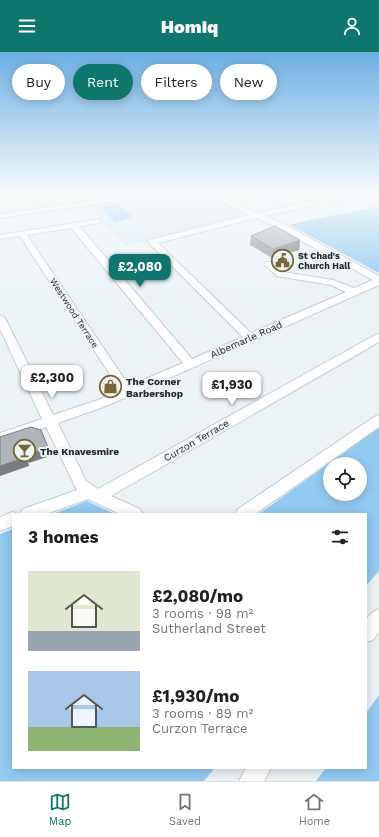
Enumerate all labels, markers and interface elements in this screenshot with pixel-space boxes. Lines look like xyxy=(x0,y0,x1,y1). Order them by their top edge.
icon: menu xyxy=(16,15,38,37)
icon: person xyxy=(341,15,363,37)
text: Homiq xyxy=(161,16,218,37)
chip: Buy xyxy=(12,64,65,100)
chip: Rent xyxy=(73,64,133,100)
chip: Filters xyxy=(141,64,212,100)
chip: New xyxy=(220,64,277,100)
public building icon: St Chad's Church Hall xyxy=(270,248,296,274)
place label: St Chad's Church Hall xyxy=(298,251,350,271)
pin: £2,080 xyxy=(107,254,173,288)
text: £2,080 xyxy=(118,259,162,274)
street label: Westwood Terrace xyxy=(48,276,100,350)
street label: Albemarle Road xyxy=(209,319,284,360)
pin: £2,300 xyxy=(19,365,85,399)
text: £2,300 xyxy=(30,370,74,385)
pin: £1,930 xyxy=(199,372,265,406)
shop icon: The Corner Barbershop xyxy=(97,374,123,400)
place label: The Corner Barbershop xyxy=(126,376,183,399)
text: £1,930 xyxy=(211,377,253,392)
street label: Curzon Terrace xyxy=(162,417,231,464)
bar icon: The Knavesmire xyxy=(11,438,37,464)
place label: The Knavesmire xyxy=(40,446,119,457)
map controls xyxy=(323,457,367,501)
button: locate xyxy=(323,457,367,501)
icon: filters xyxy=(329,526,351,548)
text: 3 homes xyxy=(28,527,99,547)
text: £2,080/mo xyxy=(152,586,243,606)
icon: home xyxy=(60,587,108,635)
text: 3 rooms · 98 m² xyxy=(152,606,253,621)
text: Sutherland Street xyxy=(152,621,266,636)
text: £1,930/mo xyxy=(152,686,239,706)
icon: home xyxy=(60,687,108,735)
text: 3 rooms · 89 m² xyxy=(152,706,253,721)
text: Curzon Terrace xyxy=(152,721,248,736)
tab: Map xyxy=(49,791,71,828)
tab: Saved xyxy=(169,791,201,828)
tab: Home xyxy=(299,791,330,828)

